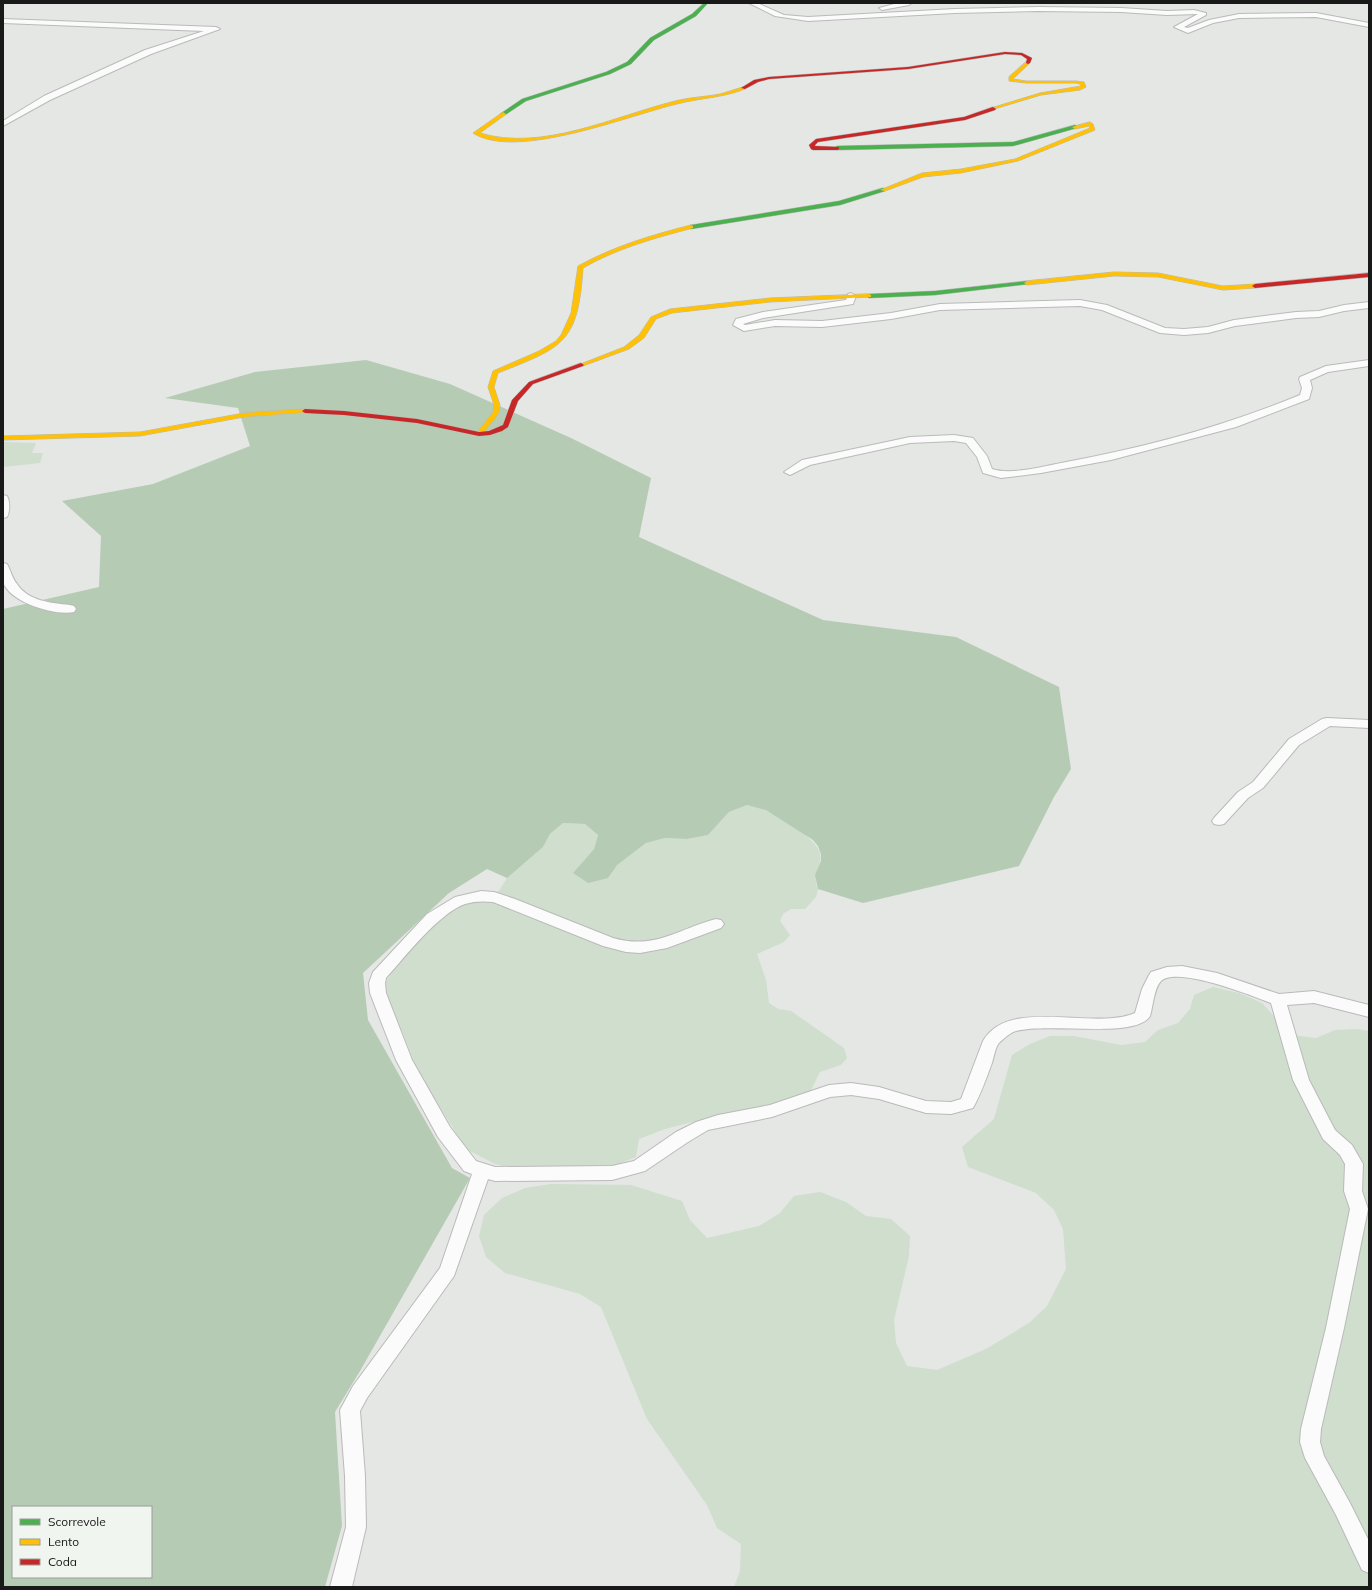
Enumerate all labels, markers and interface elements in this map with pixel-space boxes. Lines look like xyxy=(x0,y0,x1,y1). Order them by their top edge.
legend xyxy=(12,1506,152,1578)
text: Scorrevole xyxy=(48,1514,106,1529)
text: Lento xyxy=(48,1534,79,1549)
text: Coda xyxy=(48,1554,77,1569)

